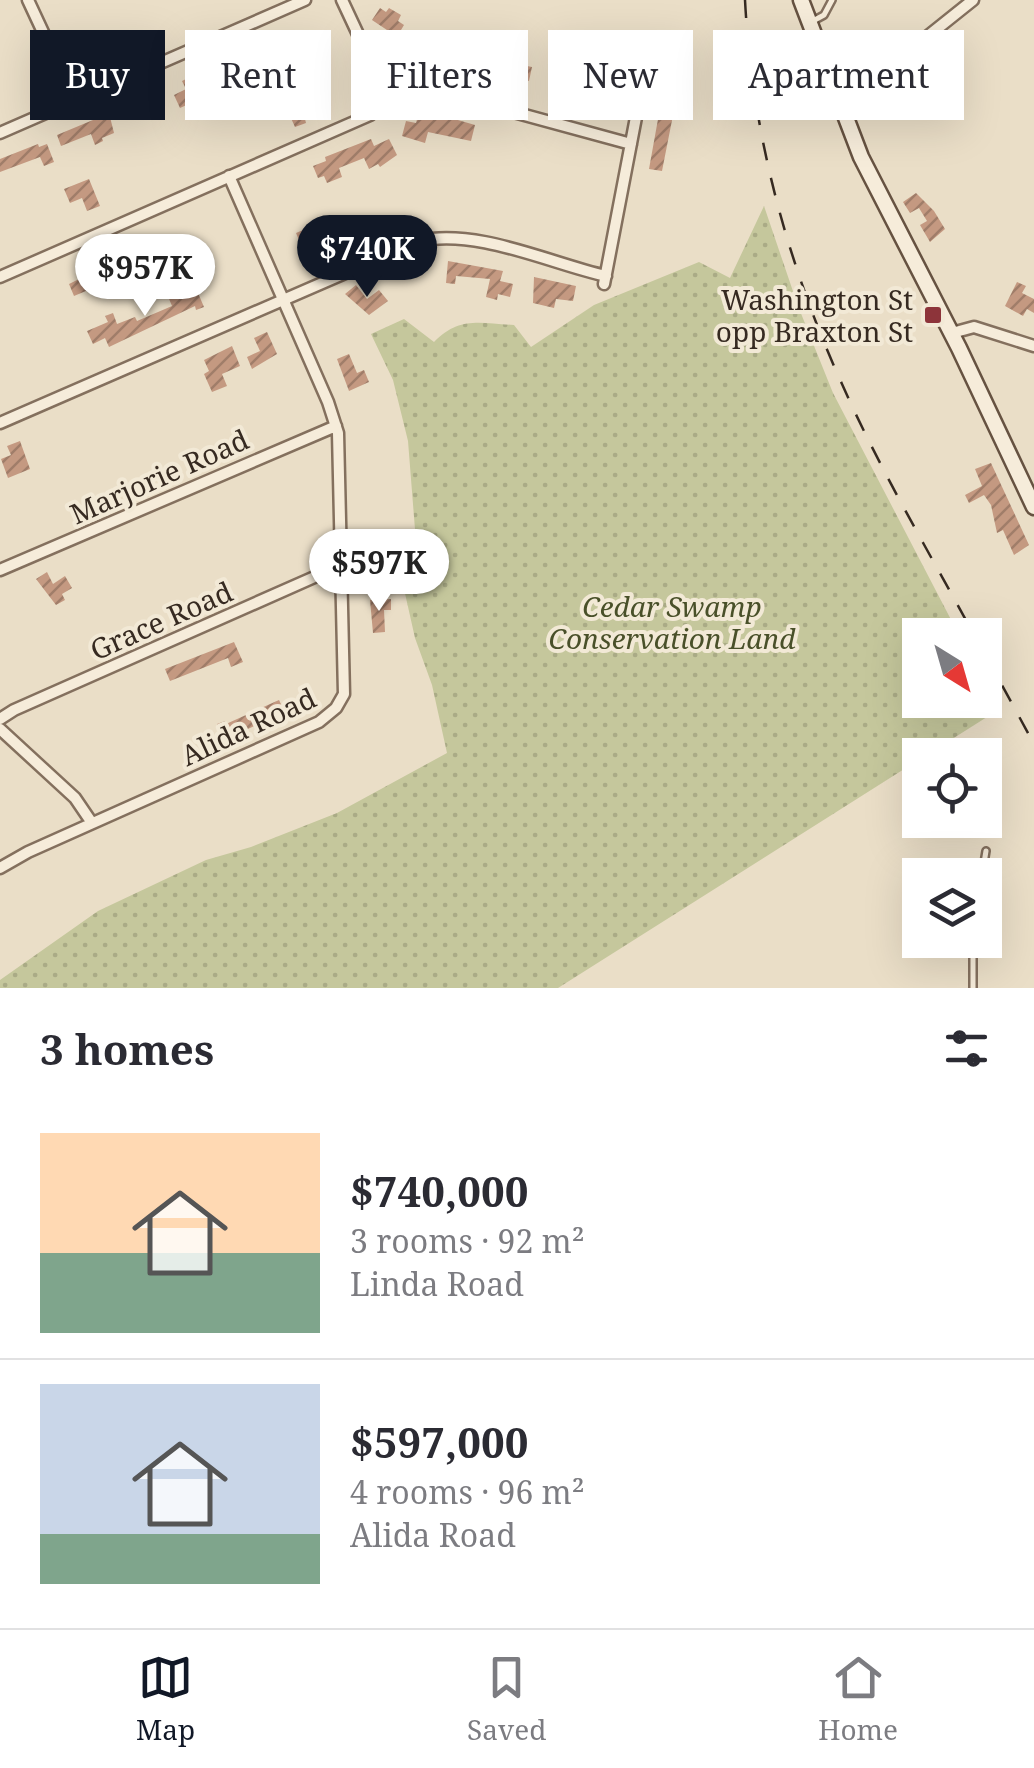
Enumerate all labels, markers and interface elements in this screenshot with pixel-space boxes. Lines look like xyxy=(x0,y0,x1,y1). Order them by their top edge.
chip: Buy xyxy=(30,30,165,120)
chip: Rent xyxy=(185,30,331,120)
chip: Filters xyxy=(351,30,528,120)
chip: New xyxy=(548,30,693,120)
chip: Apartment xyxy=(713,30,964,120)
pin: $740K xyxy=(297,215,437,300)
text: $740K xyxy=(319,226,415,269)
pin: $957K xyxy=(75,234,215,319)
text: $957K xyxy=(97,245,193,288)
place label: Washington St opp Braxton St xyxy=(716,280,913,350)
marker: Washington St opp Braxton St xyxy=(922,304,944,326)
street label: Marjorie Road xyxy=(64,420,254,532)
pin: $597K xyxy=(309,529,449,614)
text: $597K xyxy=(331,540,427,583)
street label: Grace Road xyxy=(84,572,238,668)
park label: Cedar Swamp Conservation Land xyxy=(548,587,796,657)
north arrow xyxy=(902,618,1002,718)
map controls xyxy=(902,618,1002,958)
street label: Alida Road xyxy=(174,678,322,774)
button: locate xyxy=(902,738,1002,838)
button: layers xyxy=(902,858,1002,958)
text: 3 homes xyxy=(40,1020,214,1077)
icon: filters xyxy=(939,1021,994,1076)
text: $740,000 xyxy=(350,1162,528,1219)
icon: home xyxy=(120,1173,240,1293)
text: 3 rooms · 92 m² xyxy=(350,1219,585,1262)
text: Linda Road xyxy=(350,1262,524,1305)
text: $597,000 xyxy=(350,1413,528,1470)
icon: home xyxy=(120,1424,240,1544)
text: 4 rooms · 96 m² xyxy=(350,1470,585,1513)
text: Alida Road xyxy=(350,1513,516,1556)
tab: Map xyxy=(136,1650,195,1748)
tab: Saved xyxy=(467,1650,546,1748)
tab: Home xyxy=(818,1650,898,1748)

